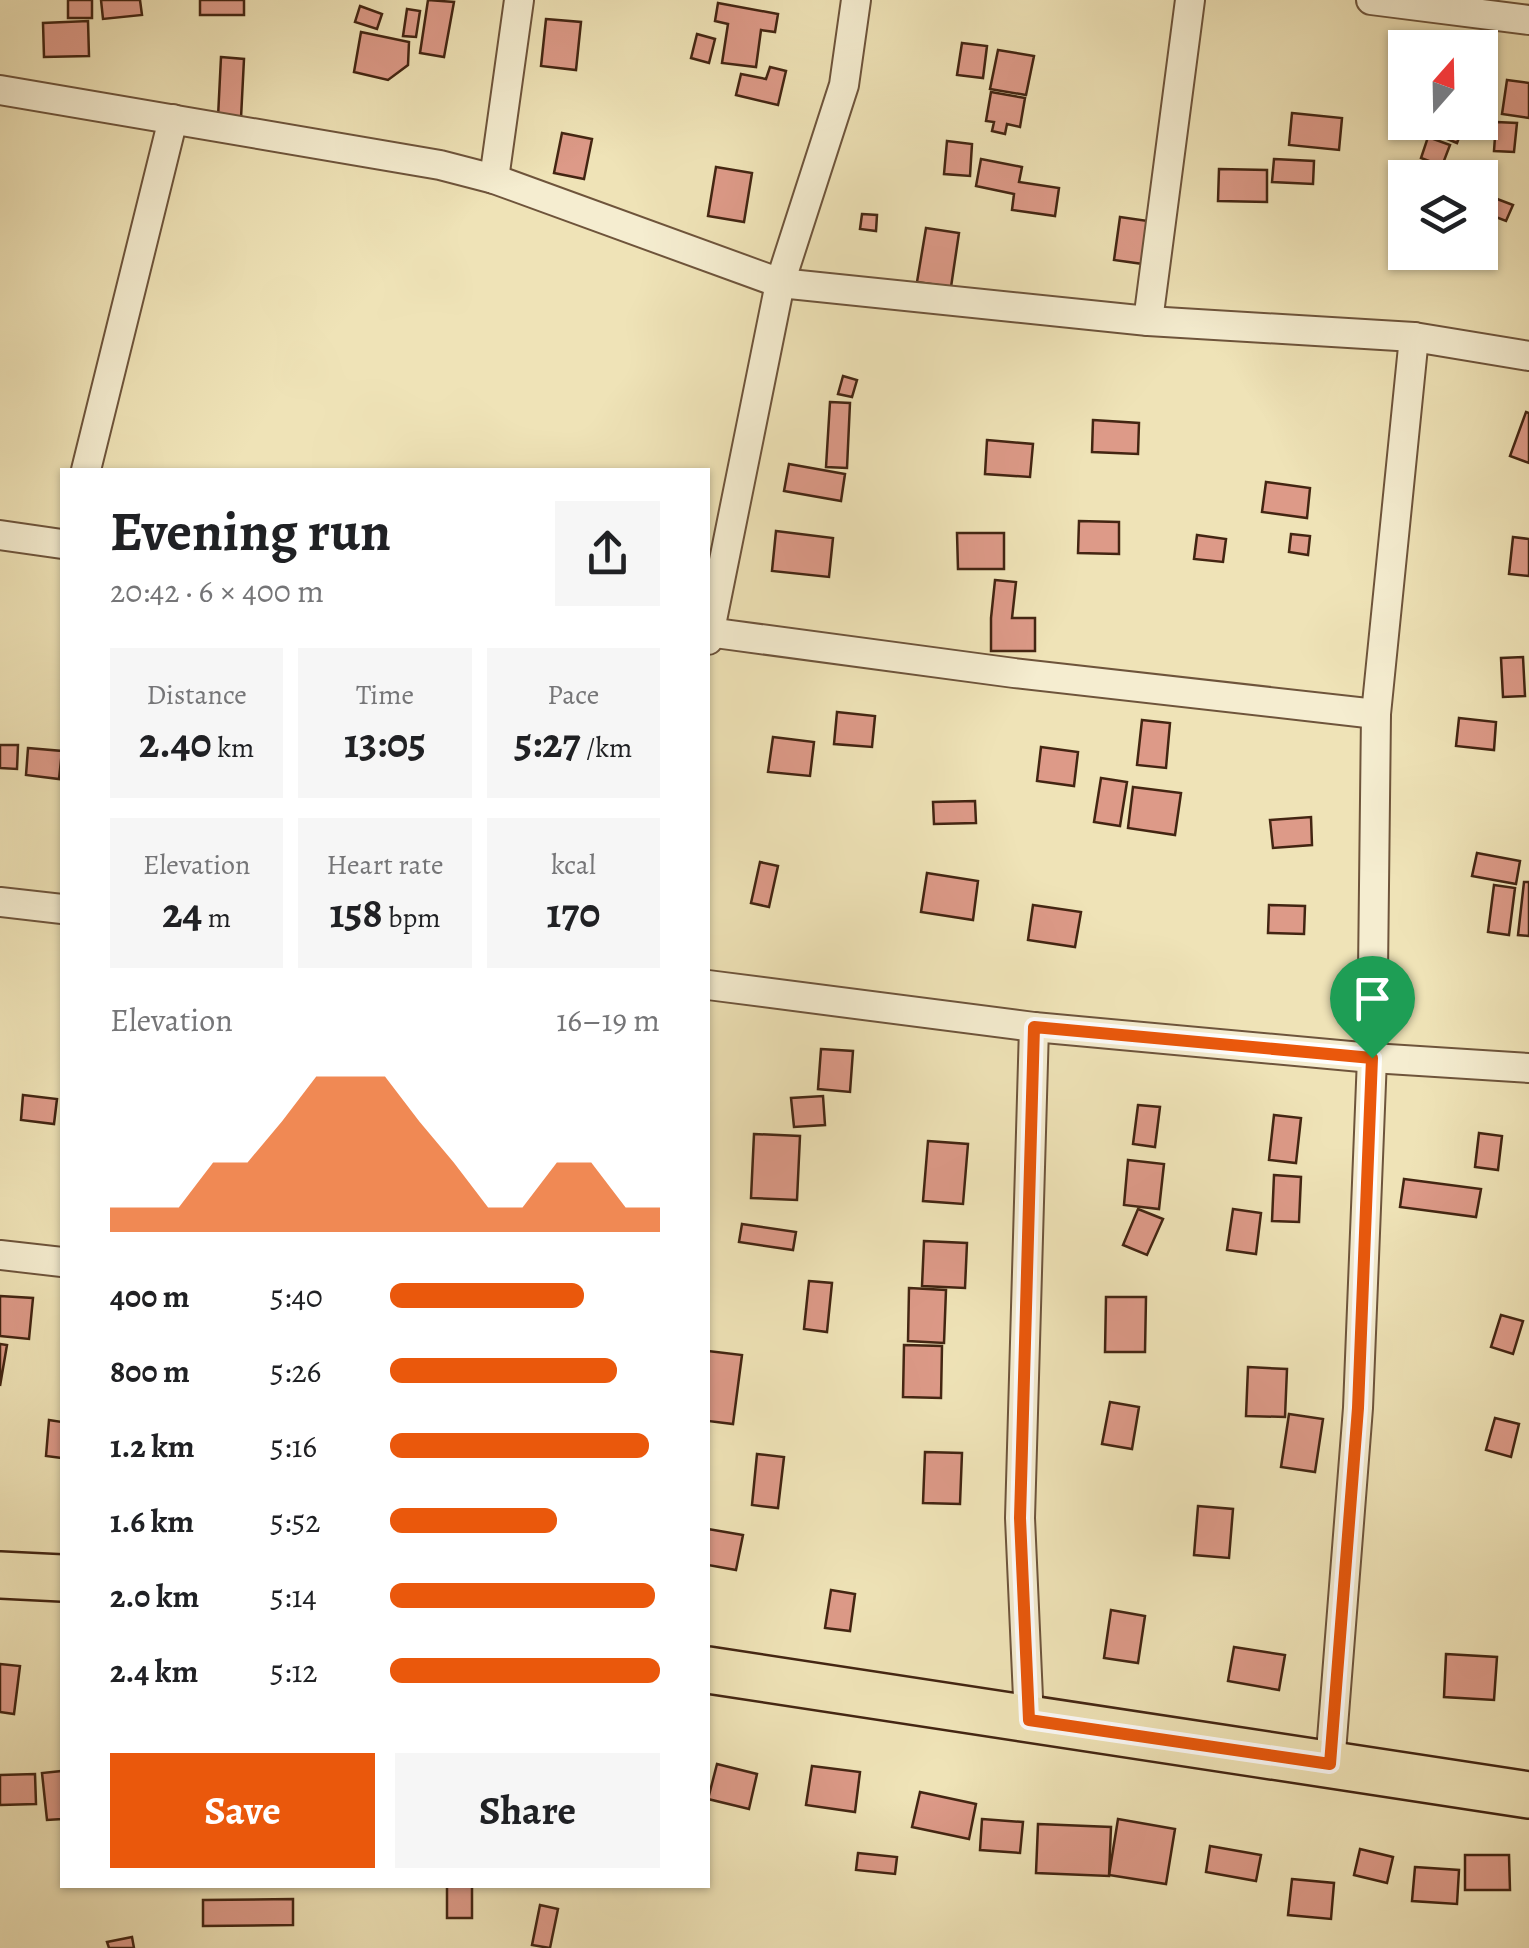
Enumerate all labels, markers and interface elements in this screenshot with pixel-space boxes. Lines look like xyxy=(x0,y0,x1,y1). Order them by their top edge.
north arrow xyxy=(1388,30,1498,140)
map controls xyxy=(1388,30,1498,270)
button: layers xyxy=(1388,160,1498,270)
text: Evening run xyxy=(110,494,391,569)
button: share xyxy=(555,501,660,606)
text: 20:42 · 6 × 400 m xyxy=(110,569,324,613)
text: Distance xyxy=(146,676,247,714)
text: Time xyxy=(356,676,414,714)
text: Pace xyxy=(547,676,599,714)
text: 2.40 xyxy=(139,714,212,771)
text: 13:05 xyxy=(344,714,426,771)
text: 5:27 xyxy=(514,714,580,771)
text: km xyxy=(212,729,254,767)
text: /km xyxy=(580,729,632,767)
text: Elevation xyxy=(143,846,250,884)
text: Heart rate xyxy=(327,846,443,884)
text: kcal xyxy=(551,846,596,884)
text: 24 xyxy=(162,884,202,941)
text: 158 xyxy=(329,884,383,941)
text: 170 xyxy=(546,884,600,941)
text: m xyxy=(202,899,231,937)
text: bpm xyxy=(383,899,440,937)
pin xyxy=(1330,956,1415,1059)
icon: arrive xyxy=(1345,971,1400,1026)
text: Elevation xyxy=(110,998,233,1042)
text: 16–19 m xyxy=(556,998,660,1042)
text: 400 m xyxy=(110,1274,190,1318)
text: 5:40 xyxy=(270,1274,323,1318)
text: 800 m xyxy=(110,1349,190,1393)
text: 5:26 xyxy=(270,1349,321,1393)
text: 1.2 km xyxy=(110,1424,195,1468)
text: 5:16 xyxy=(270,1424,317,1468)
text: 1.6 km xyxy=(110,1499,194,1543)
text: 5:52 xyxy=(270,1499,320,1543)
text: 2.0 km xyxy=(110,1574,199,1618)
text: 5:14 xyxy=(270,1574,317,1618)
text: 2.4 km xyxy=(110,1649,198,1693)
text: 5:12 xyxy=(270,1649,318,1693)
button: Save xyxy=(110,1753,375,1868)
button: Share xyxy=(395,1753,660,1868)

